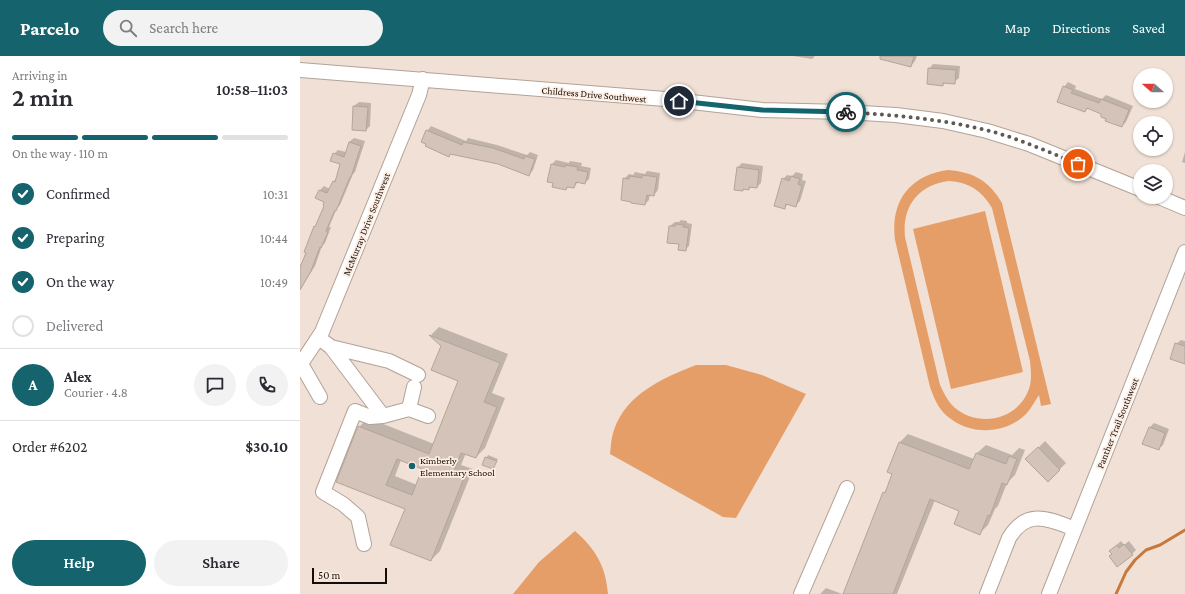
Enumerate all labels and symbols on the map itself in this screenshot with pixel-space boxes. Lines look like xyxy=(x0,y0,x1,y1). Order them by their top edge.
north arrow xyxy=(1133,68,1173,108)
street label: Childress Drive Southwest xyxy=(541,84,648,105)
pin xyxy=(662,84,696,118)
courier xyxy=(826,92,866,132)
pin xyxy=(1061,147,1095,181)
street label: McMurray Drive Southwest xyxy=(341,170,392,277)
street label: Panther Trail Southwest xyxy=(1094,376,1141,470)
place label: Kimberly Elementary School xyxy=(420,455,495,478)
marker: Kimberly Elementary School xyxy=(407,461,417,471)
scale bar xyxy=(312,566,387,585)

